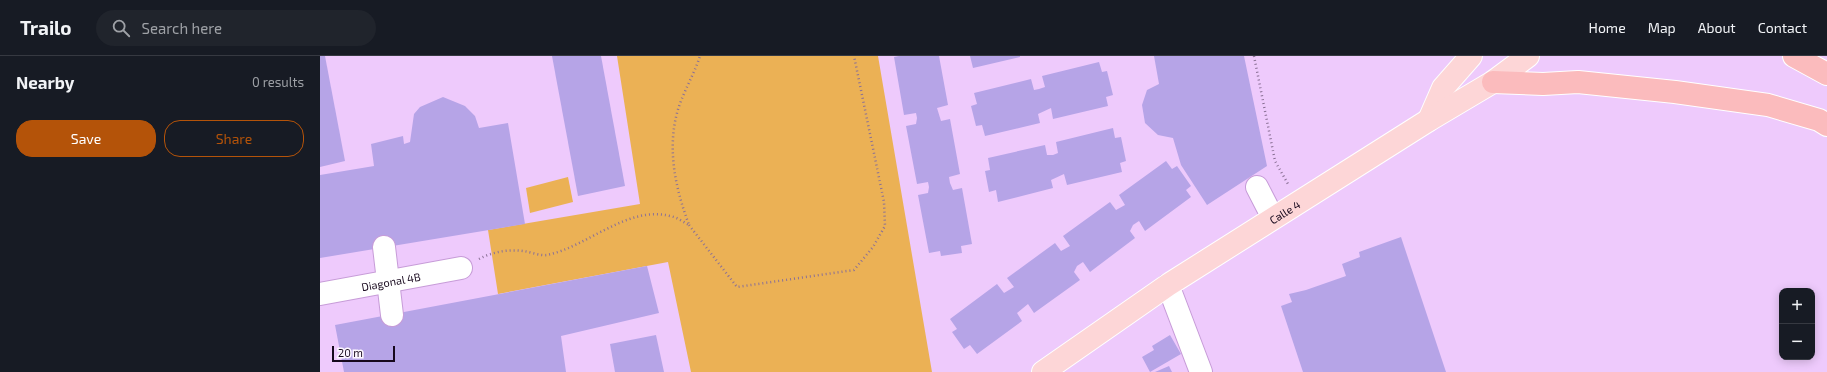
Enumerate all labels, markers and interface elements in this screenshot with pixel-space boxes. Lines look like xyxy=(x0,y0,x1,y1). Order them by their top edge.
search box xyxy=(96,10,376,46)
text: Trailo xyxy=(20,16,72,39)
icon: search xyxy=(110,17,132,39)
text: Search here xyxy=(142,19,222,37)
text: Home xyxy=(1589,19,1626,36)
text: Map xyxy=(1648,19,1676,36)
text: About xyxy=(1698,19,1736,36)
text: Contact xyxy=(1758,19,1807,36)
text: Nearby xyxy=(16,72,74,92)
text: 0 results xyxy=(252,74,304,90)
button: Save xyxy=(16,120,156,157)
button: Share xyxy=(164,120,304,157)
street label: Calle 4 xyxy=(1267,197,1302,226)
street label: Diagonal 4B xyxy=(360,269,422,293)
map controls xyxy=(1779,288,1815,360)
button: + xyxy=(1779,288,1815,324)
button: − xyxy=(1779,324,1815,360)
scale bar xyxy=(332,344,395,363)
text: 20 m xyxy=(338,346,363,359)

